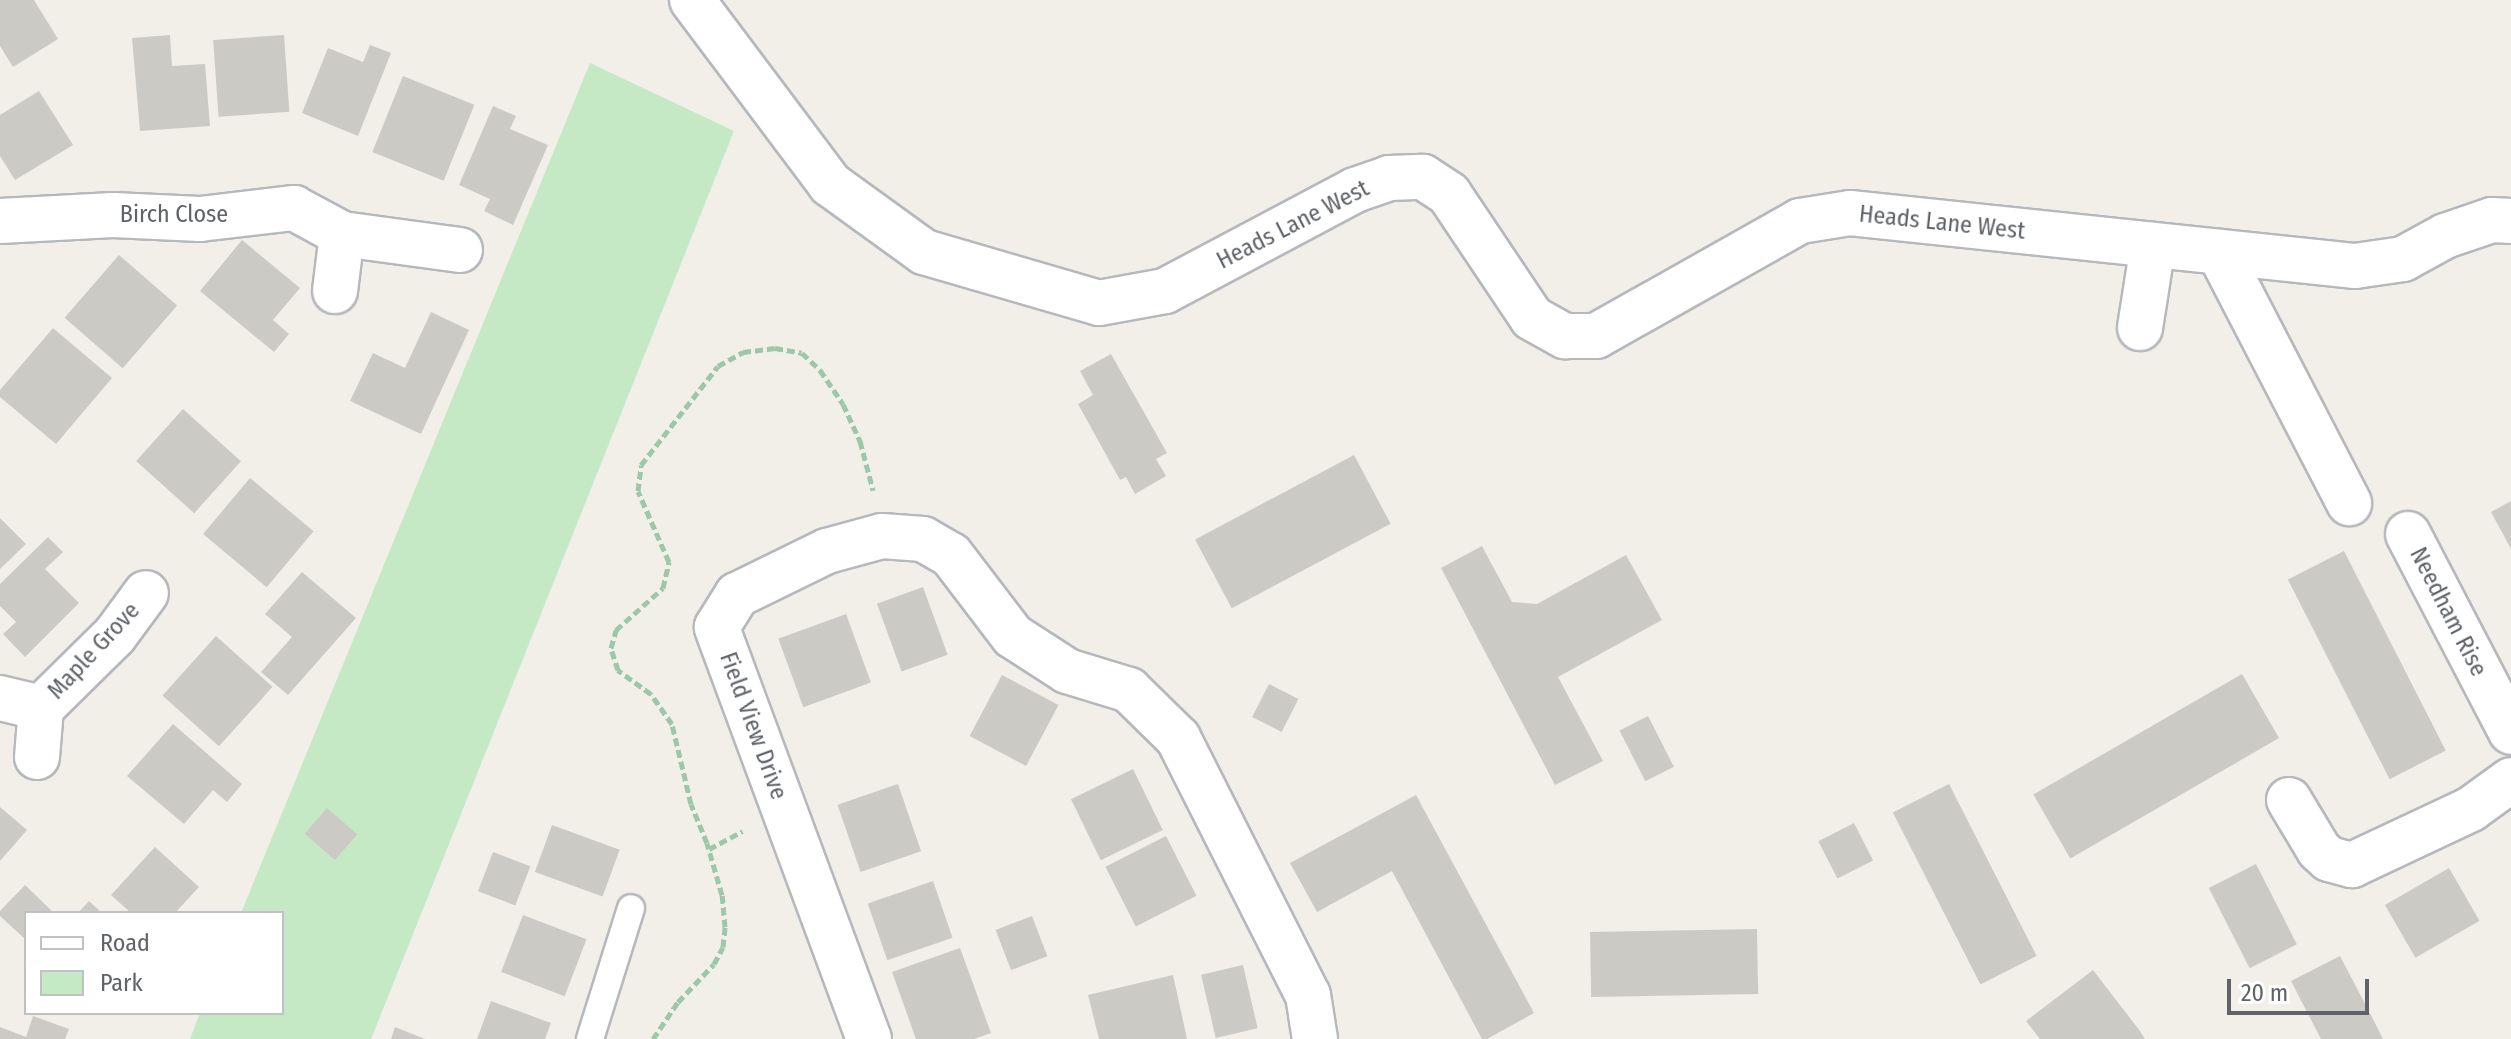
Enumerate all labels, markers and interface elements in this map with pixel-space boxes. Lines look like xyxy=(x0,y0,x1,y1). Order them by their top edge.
street label: Heads Lane West xyxy=(1212,174,1374,276)
street label: Heads Lane West xyxy=(1858,200,2026,246)
street label: Birch Close xyxy=(120,201,228,229)
street label: Needham Rise xyxy=(2403,543,2493,681)
street label: Maple Grove xyxy=(42,597,146,705)
street label: Field View Drive xyxy=(713,648,793,804)
legend xyxy=(24,911,284,1015)
text: Road xyxy=(100,929,150,957)
scale bar xyxy=(2231,963,2373,1013)
text: Park xyxy=(100,969,143,997)
text: 20 m xyxy=(2241,979,2288,1007)

